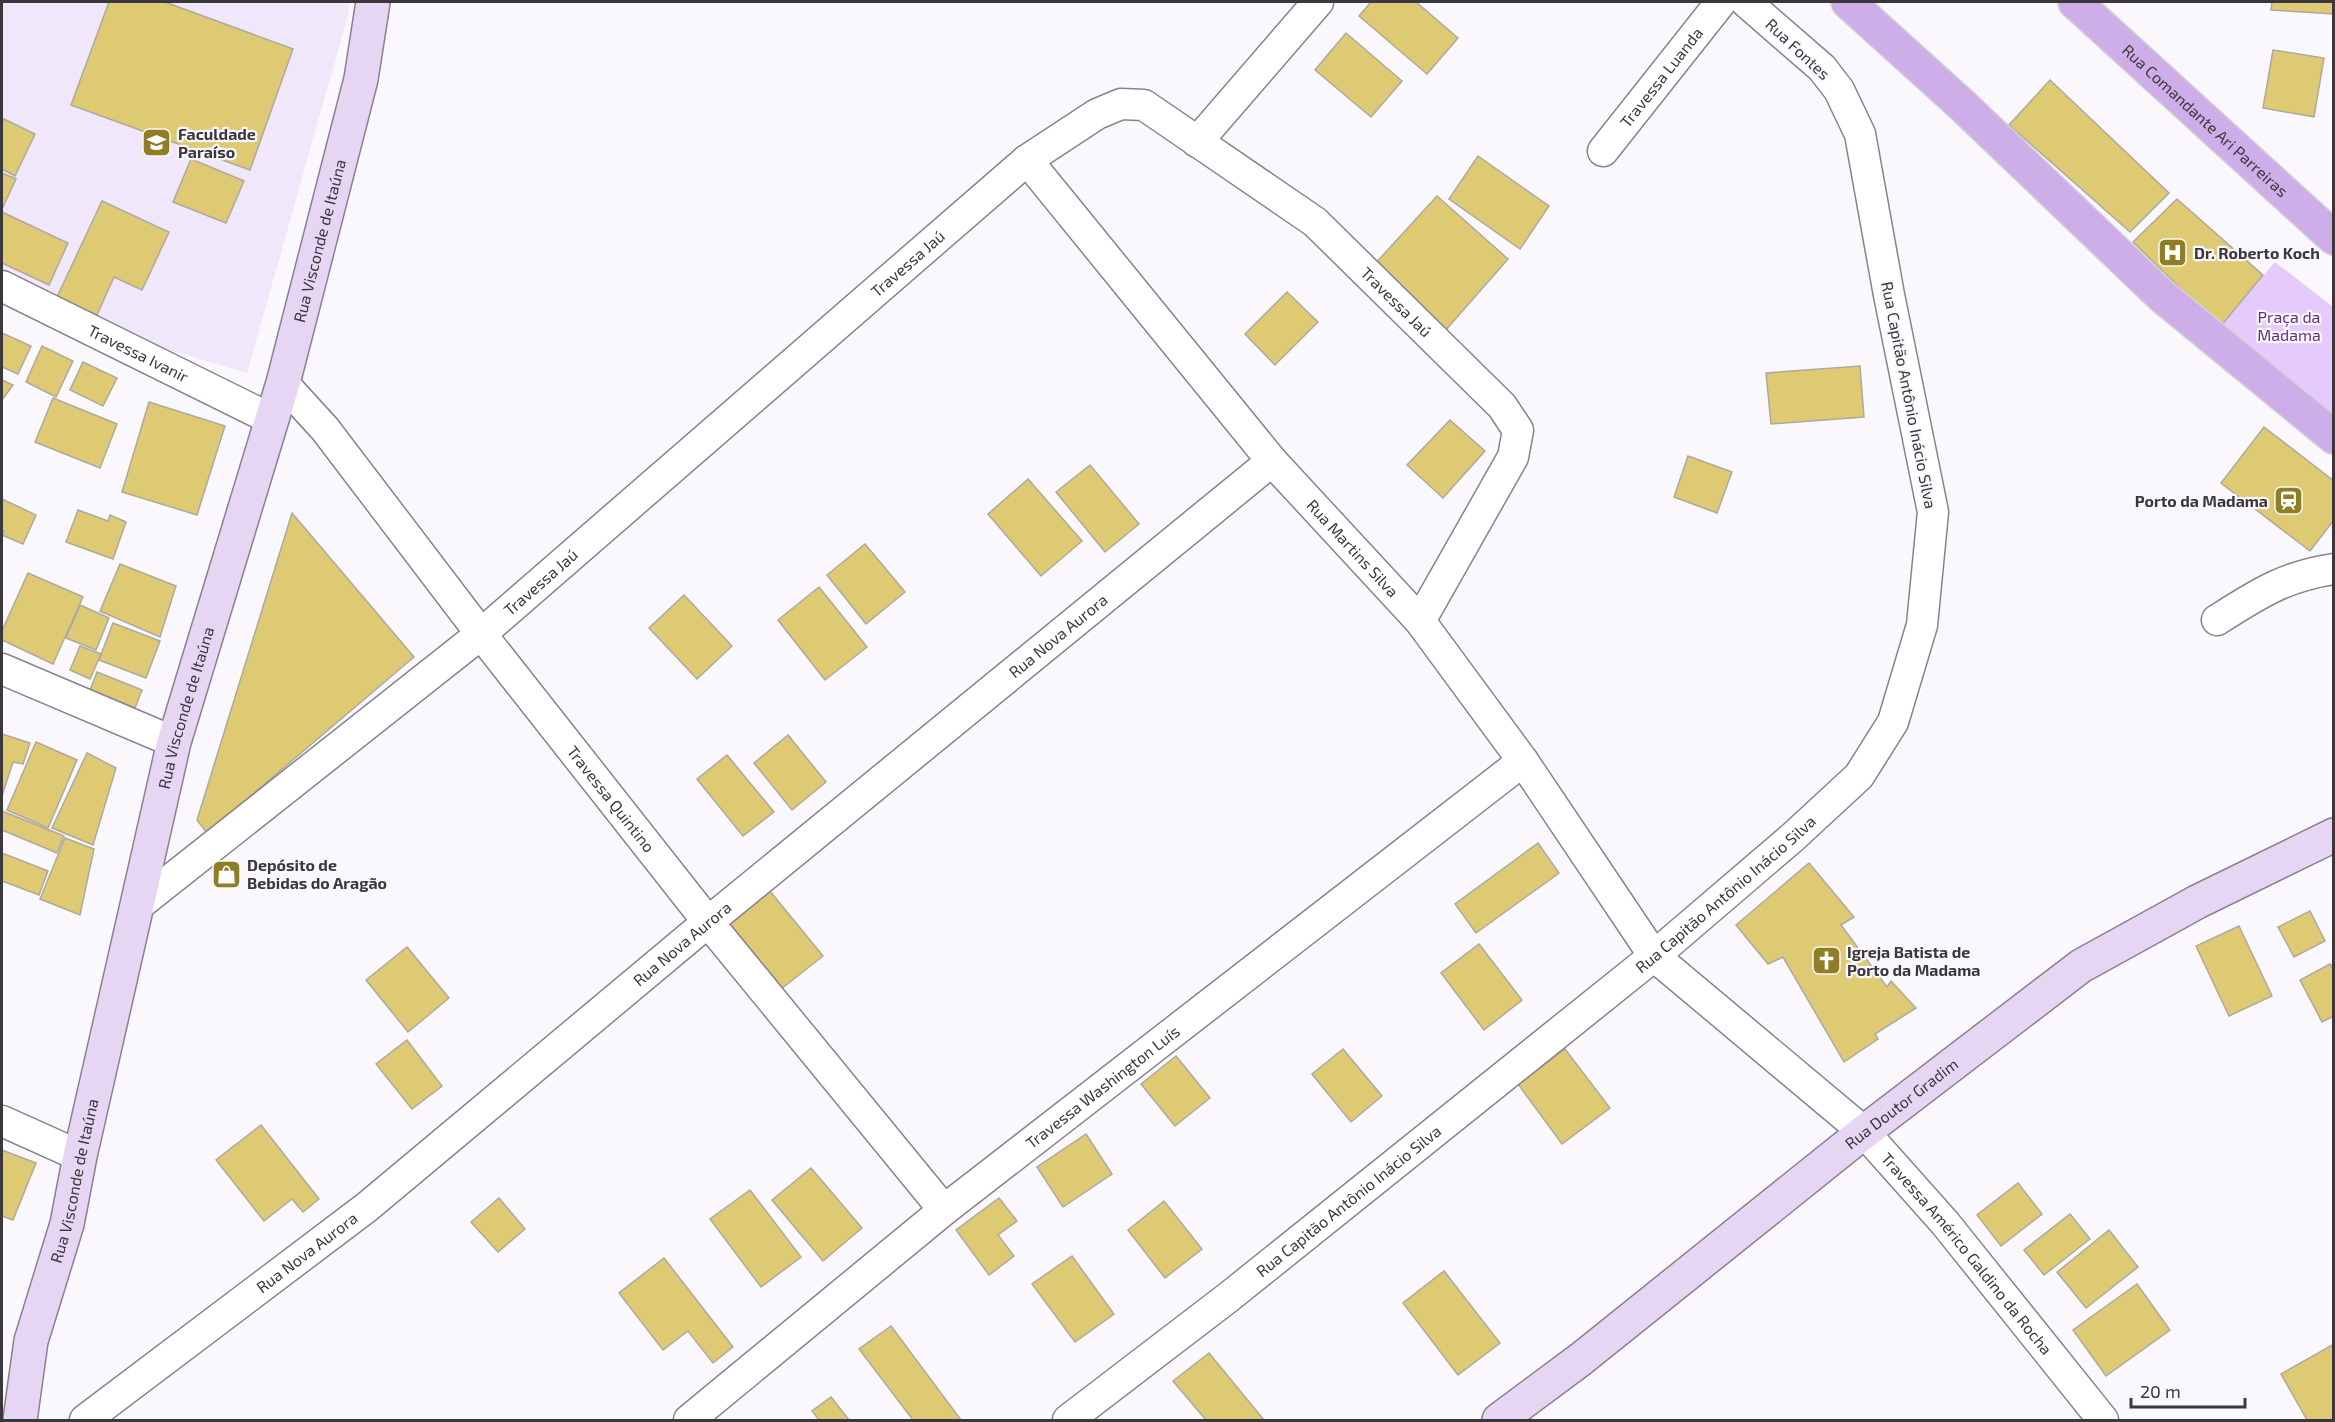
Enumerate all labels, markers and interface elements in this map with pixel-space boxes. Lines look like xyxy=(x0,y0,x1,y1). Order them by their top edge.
street label: Rua Fontes xyxy=(1762,14,1834,83)
street label: Travessa Luanda xyxy=(1616,23,1706,131)
street label: Rua Comandante Ari Parreiras xyxy=(2119,40,2292,200)
place label: Faculdade Paraíso xyxy=(178,124,256,161)
school or university icon: Faculdade Paraíso xyxy=(141,127,173,159)
street label: Rua Visconde de Itaúna xyxy=(289,157,349,324)
street label: Travessa Jaú xyxy=(867,226,948,300)
hospital icon: Dr. Roberto Koch xyxy=(2157,237,2189,269)
place label: Dr. Roberto Koch xyxy=(2194,243,2320,262)
street label: Travessa Jaú xyxy=(1357,263,1436,341)
street label: Rua Capitão Antônio Inácio Silva xyxy=(1878,280,1941,510)
park label: Praça da Madama xyxy=(2257,307,2321,344)
street label: Travessa Ivanir xyxy=(85,320,192,386)
station icon: Porto da Madama xyxy=(2273,485,2305,517)
place label: Porto da Madama xyxy=(2135,491,2268,510)
street label: Rua Martins Silva xyxy=(1303,495,1403,601)
street label: Travessa Jaú xyxy=(500,545,581,619)
street label: Rua Nova Aurora xyxy=(1005,590,1111,681)
street label: Rua Visconde de Itaúna xyxy=(154,624,217,791)
street label: Travessa Quintino xyxy=(564,742,659,856)
street label: Rua Capitão Antônio Inácio Silva xyxy=(1631,811,1819,976)
place label: Depósito de Bebidas do Aragão xyxy=(247,855,387,892)
shop icon: Depósito de Bebidas do Aragão xyxy=(210,858,242,890)
street label: Rua Nova Aurora xyxy=(629,897,735,990)
place label: Igreja Batista de Porto da Madama xyxy=(1847,942,1980,979)
church icon: Igreja Batista de Porto da Madama xyxy=(1810,945,1842,977)
street label: Travessa Washington Luís xyxy=(1022,1021,1183,1152)
street label: Rua Doutor Gradim xyxy=(1841,1054,1961,1153)
street label: Rua Visconde de Itaúna xyxy=(46,1097,102,1265)
street label: Rua Capitão Antônio Inácio Silva xyxy=(1252,1121,1444,1280)
street label: Travessa Américo Galdino da Rocha xyxy=(1878,1148,2057,1358)
street label: Rua Nova Aurora xyxy=(252,1208,361,1296)
scale bar xyxy=(2131,1371,2245,1409)
text: 20 m xyxy=(2140,1380,2181,1402)

